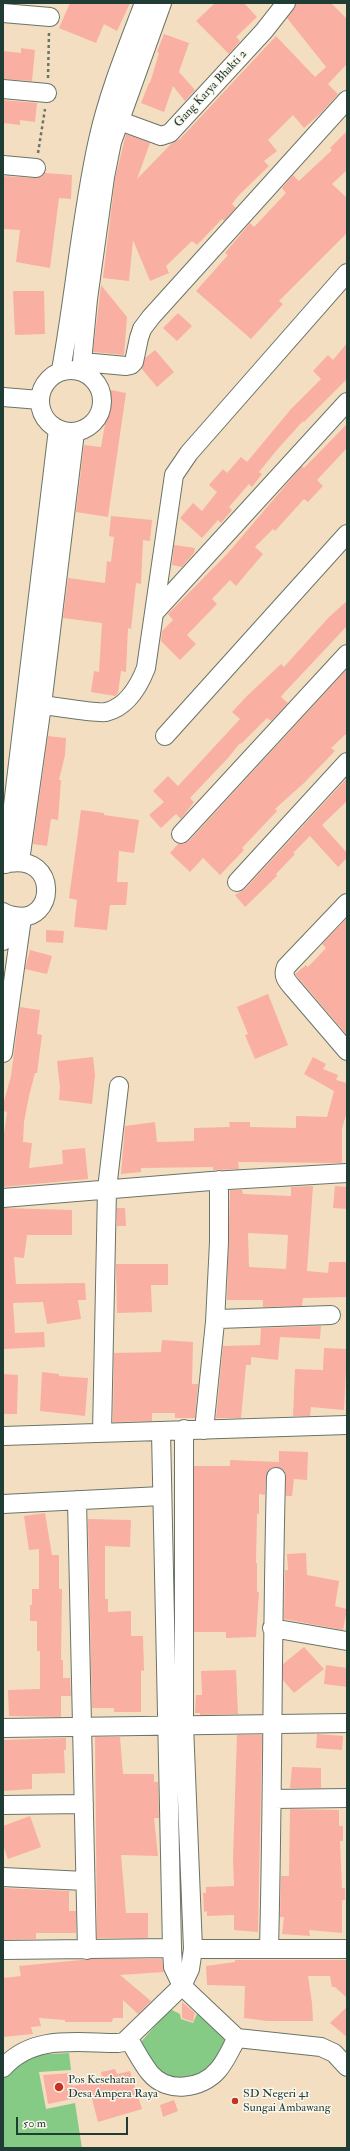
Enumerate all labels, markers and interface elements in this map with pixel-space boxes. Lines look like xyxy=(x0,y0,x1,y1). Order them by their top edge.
street label: Gang Karya Bhakti 2 xyxy=(171,47,251,131)
place label: Pos Kesehatan Desa Ampera Raya xyxy=(68,2073,158,2101)
marker: Pos Kesehatan Desa Ampera Raya xyxy=(53,2081,65,2093)
place label: SD Negeri 41 Sungai Ambawang xyxy=(243,2087,331,2115)
marker: SD Negeri 41 Sungai Ambawang xyxy=(230,2096,240,2106)
scale bar xyxy=(18,2109,130,2135)
text: 50 m xyxy=(23,2116,46,2131)

